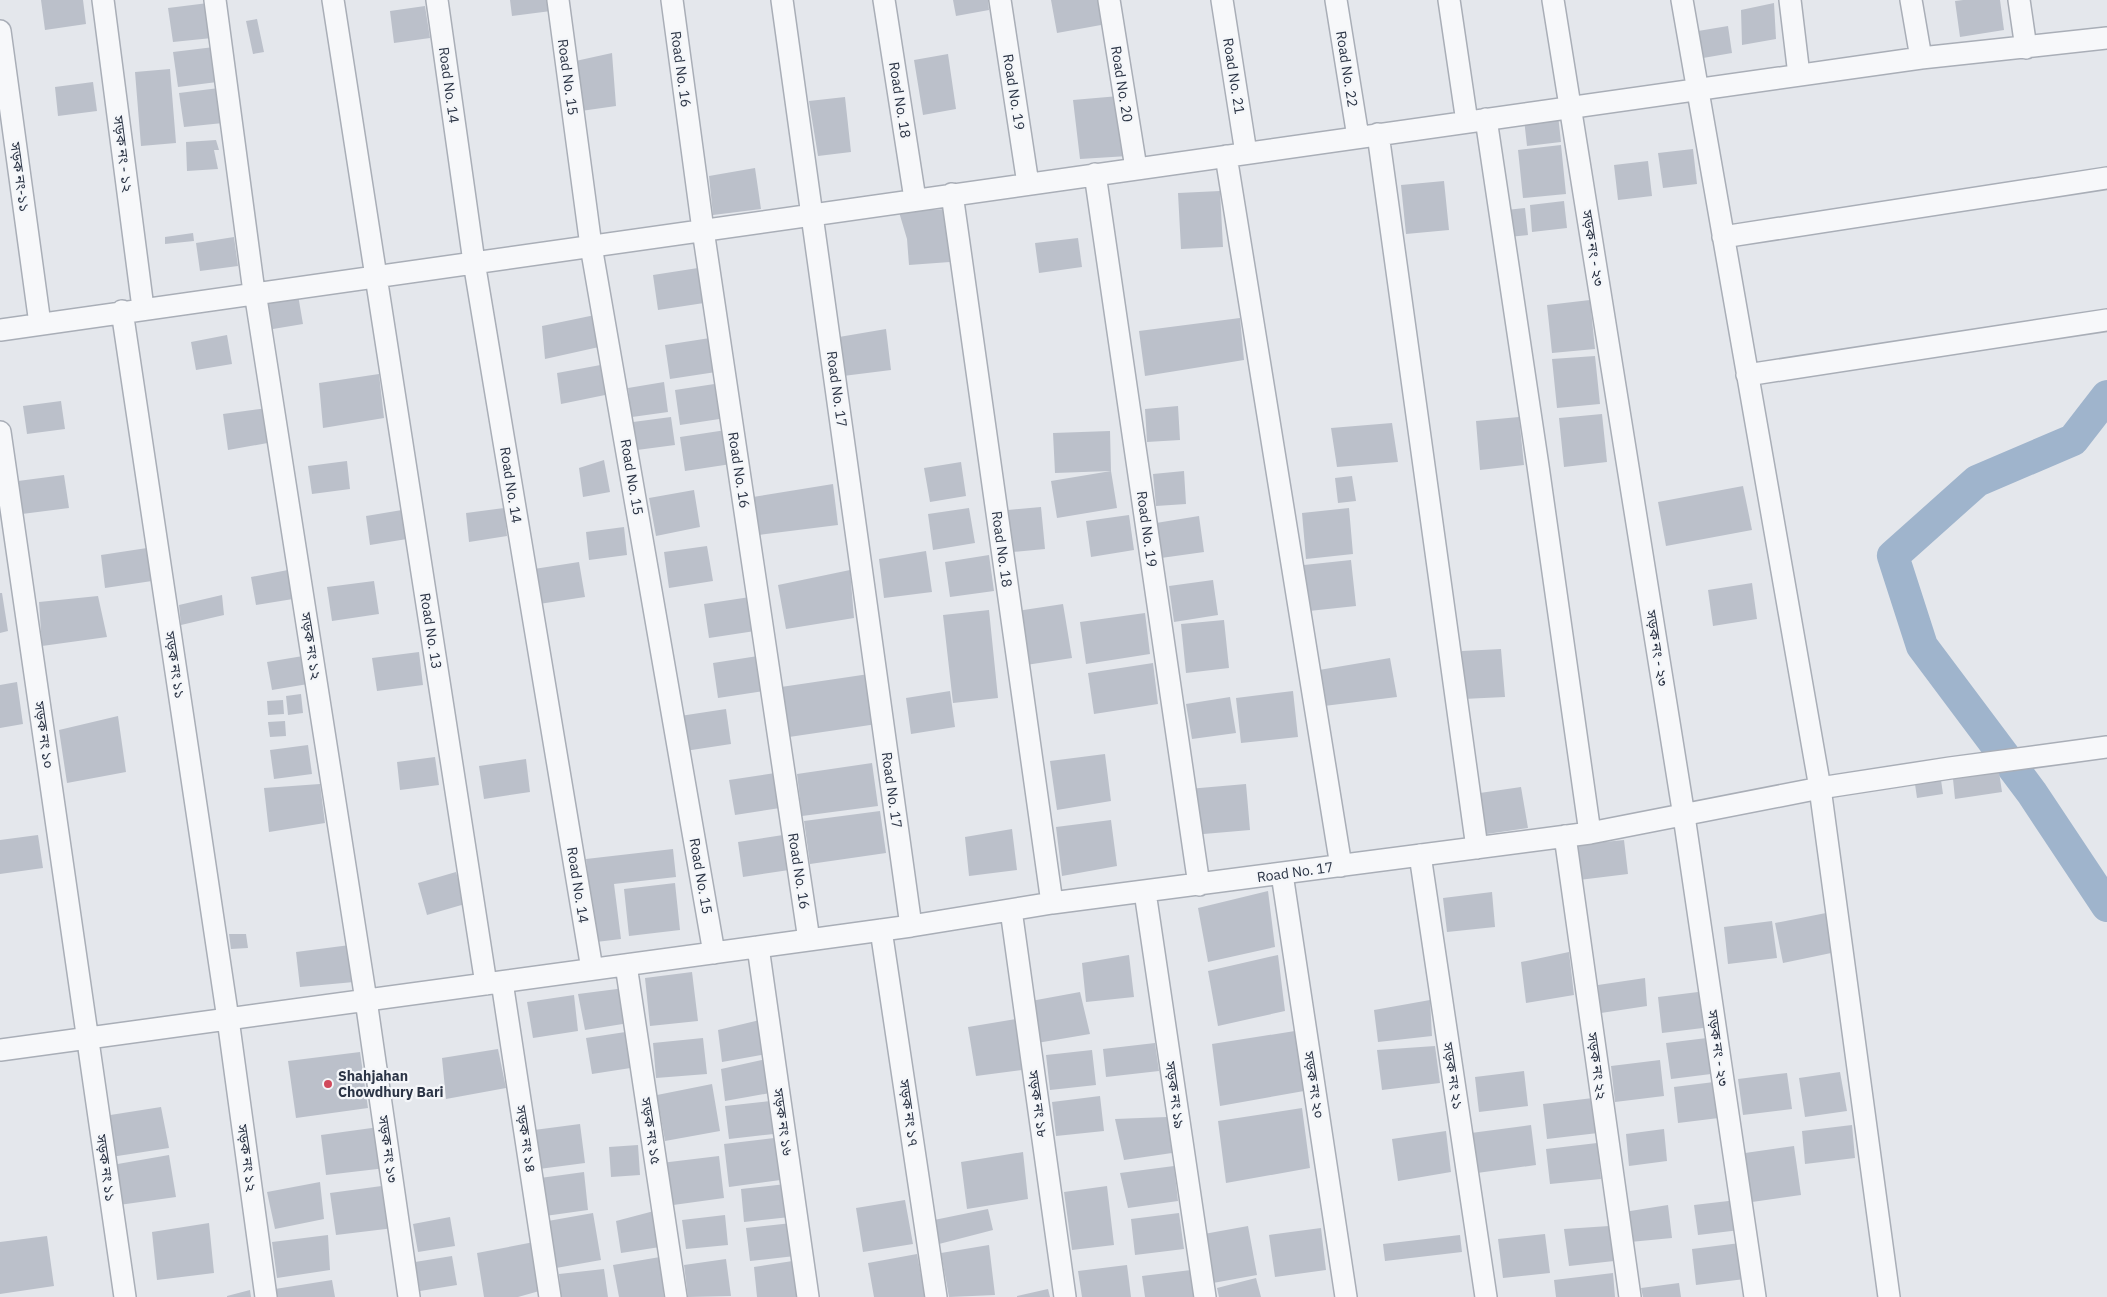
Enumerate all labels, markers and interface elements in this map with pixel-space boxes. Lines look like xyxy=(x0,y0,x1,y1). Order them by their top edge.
street label: Road No. 16 xyxy=(667,30,695,108)
street label: Road No. 22 xyxy=(1332,30,1362,108)
street label: Road No. 21 xyxy=(1219,37,1249,115)
street label: Road No. 15 xyxy=(554,38,582,116)
street label: Road No. 20 xyxy=(1107,45,1137,123)
street label: Road No. 14 xyxy=(435,46,463,124)
street label: Road No. 19 xyxy=(999,53,1029,131)
street label: Road No. 18 xyxy=(885,61,915,139)
street label: সড়ক নং - ১২ xyxy=(109,114,137,194)
street label: সড়ক নং-১১ xyxy=(6,140,34,213)
street label: সড়ক নং - ২৩ xyxy=(1578,208,1608,287)
street label: Road No. 17 xyxy=(823,350,851,428)
street label: Road No. 16 xyxy=(724,431,754,509)
street label: Road No. 15 xyxy=(616,438,648,516)
street label: Road No. 14 xyxy=(496,446,526,524)
street label: Road No. 19 xyxy=(1133,490,1161,568)
street label: Road No. 18 xyxy=(988,510,1016,588)
street label: Road No. 13 xyxy=(416,592,446,670)
street label: সড়ক নং - ২৩ xyxy=(1642,608,1672,687)
street label: সড়ক নং ১২ xyxy=(297,610,325,682)
street label: সড়ক নং ১১ xyxy=(161,629,189,700)
street label: সড়ক নং ১০ xyxy=(30,699,58,770)
street label: Road No. 17 xyxy=(878,751,906,829)
street label: Road No. 16 xyxy=(784,832,814,910)
street label: Road No. 15 xyxy=(685,837,717,915)
street label: Road No. 14 xyxy=(563,846,593,924)
street label: Road No. 17 xyxy=(1256,858,1334,886)
street label: সড়ক নং - ২৩ xyxy=(1704,1008,1732,1087)
street label: সড়ক নং ২২ xyxy=(1583,1030,1611,1101)
street label: সড়ক নং ২১ xyxy=(1439,1040,1467,1111)
street label: সড়ক নং ২০ xyxy=(1300,1049,1328,1120)
street label: সড়ক নং ১৯ xyxy=(1161,1059,1189,1130)
place label: Shahjahan Chowdhury Bari xyxy=(338,1067,444,1101)
street label: সড়ক নং ১৮ xyxy=(1024,1068,1052,1139)
street label: সড়ক নং ১৭ xyxy=(895,1077,923,1148)
marker: Shahjahan Chowdhury Bari xyxy=(322,1078,334,1090)
street label: সড়ক নং ১৬ xyxy=(769,1086,797,1157)
street label: সড়ক নং ১৫ xyxy=(637,1095,665,1166)
street label: সড়ক নং ১৪ xyxy=(512,1103,540,1174)
street label: সড়ক নং ১৩ xyxy=(374,1113,402,1184)
street label: সড়ক নং ১২ xyxy=(233,1122,261,1193)
street label: সড়ক নং ১১ xyxy=(92,1132,120,1203)

